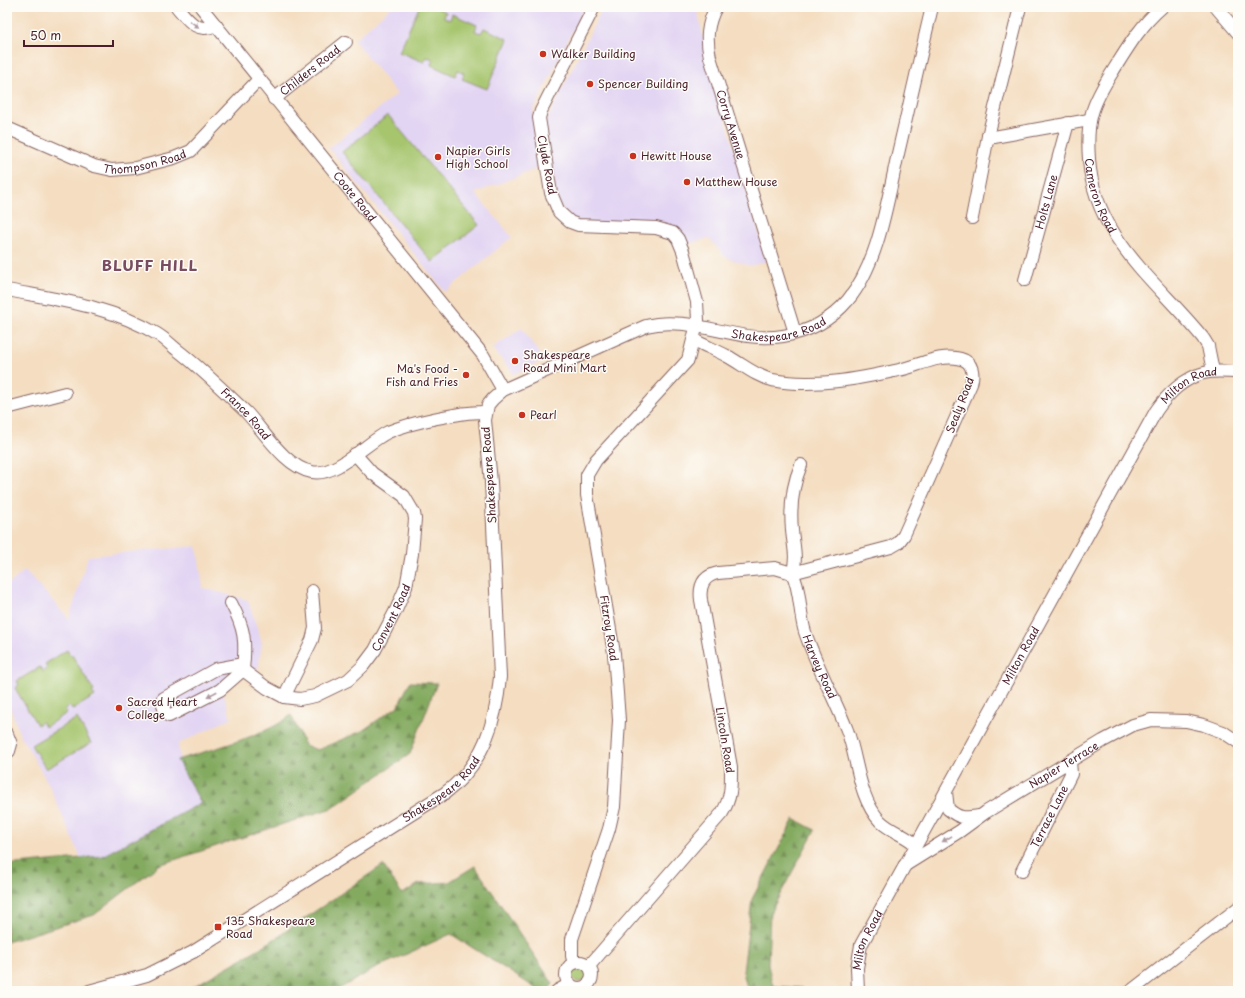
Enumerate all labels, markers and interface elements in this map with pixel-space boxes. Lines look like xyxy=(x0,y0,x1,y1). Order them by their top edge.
one-way arrow xyxy=(189,20,200,28)
scale bar xyxy=(24,22,113,48)
text: 50 m xyxy=(30,26,61,44)
street label: Childers Road xyxy=(276,40,344,99)
place label: Walker Building xyxy=(551,45,636,62)
marker: Walker Building xyxy=(538,49,548,59)
place label: Spencer Building xyxy=(598,75,688,92)
marker: Spencer Building xyxy=(585,79,595,89)
street label: Corry Avenue xyxy=(713,87,750,161)
street label: Clyde Road xyxy=(533,134,562,197)
place label: Napier Girls High School xyxy=(446,142,510,172)
street label: Thompson Road xyxy=(102,145,189,178)
place label: Hewitt House xyxy=(641,147,712,164)
marker: Hewitt House xyxy=(628,151,638,161)
marker: Napier Girls High School xyxy=(433,152,443,162)
street label: Cameron Road xyxy=(1081,157,1121,236)
street label: Coote Road xyxy=(329,167,381,225)
street label: Holts Lane xyxy=(1030,172,1062,231)
place label: Matthew House xyxy=(695,173,778,190)
marker: Matthew House xyxy=(682,177,692,187)
district label: BLUFF HILL xyxy=(102,253,198,276)
street label: Shakespeare Road xyxy=(730,312,829,345)
place label: Shakespeare Road Mini Mart xyxy=(523,346,607,376)
marker: Shakespeare Road Mini Mart xyxy=(510,356,520,366)
place label: Ma's Food - Fish and Fries xyxy=(386,360,458,390)
street label: Milton Road xyxy=(1156,362,1218,407)
marker: Ma's Food - Fish and Fries xyxy=(461,370,471,380)
street label: Sealy Road xyxy=(941,374,978,435)
street label: France Road xyxy=(217,383,275,444)
place label: Pearl xyxy=(530,406,557,423)
marker: Pearl xyxy=(517,410,527,420)
street label: Shakespeare Road xyxy=(477,426,500,524)
street label: Convent Road xyxy=(367,581,414,654)
street label: Fitzroy Road xyxy=(596,594,623,662)
street label: Milton Road xyxy=(997,623,1043,688)
street label: Harvey Road xyxy=(799,632,841,701)
one-way arrow xyxy=(207,691,218,698)
place label: Sacred Heart College xyxy=(127,693,198,723)
marker: Sacred Heart College xyxy=(114,703,124,713)
street label: Lincoln Road xyxy=(712,706,739,774)
street label: Napier Terrace xyxy=(1025,737,1102,792)
street label: Shakespeare Road xyxy=(399,753,484,826)
street label: Terrace Lane xyxy=(1026,782,1072,851)
one-way arrow xyxy=(941,835,953,842)
street label: Milton Road xyxy=(848,907,887,972)
place label: 135 Shakespeare Road xyxy=(226,912,315,942)
marker: 135 Shakespeare Road xyxy=(213,922,223,932)

